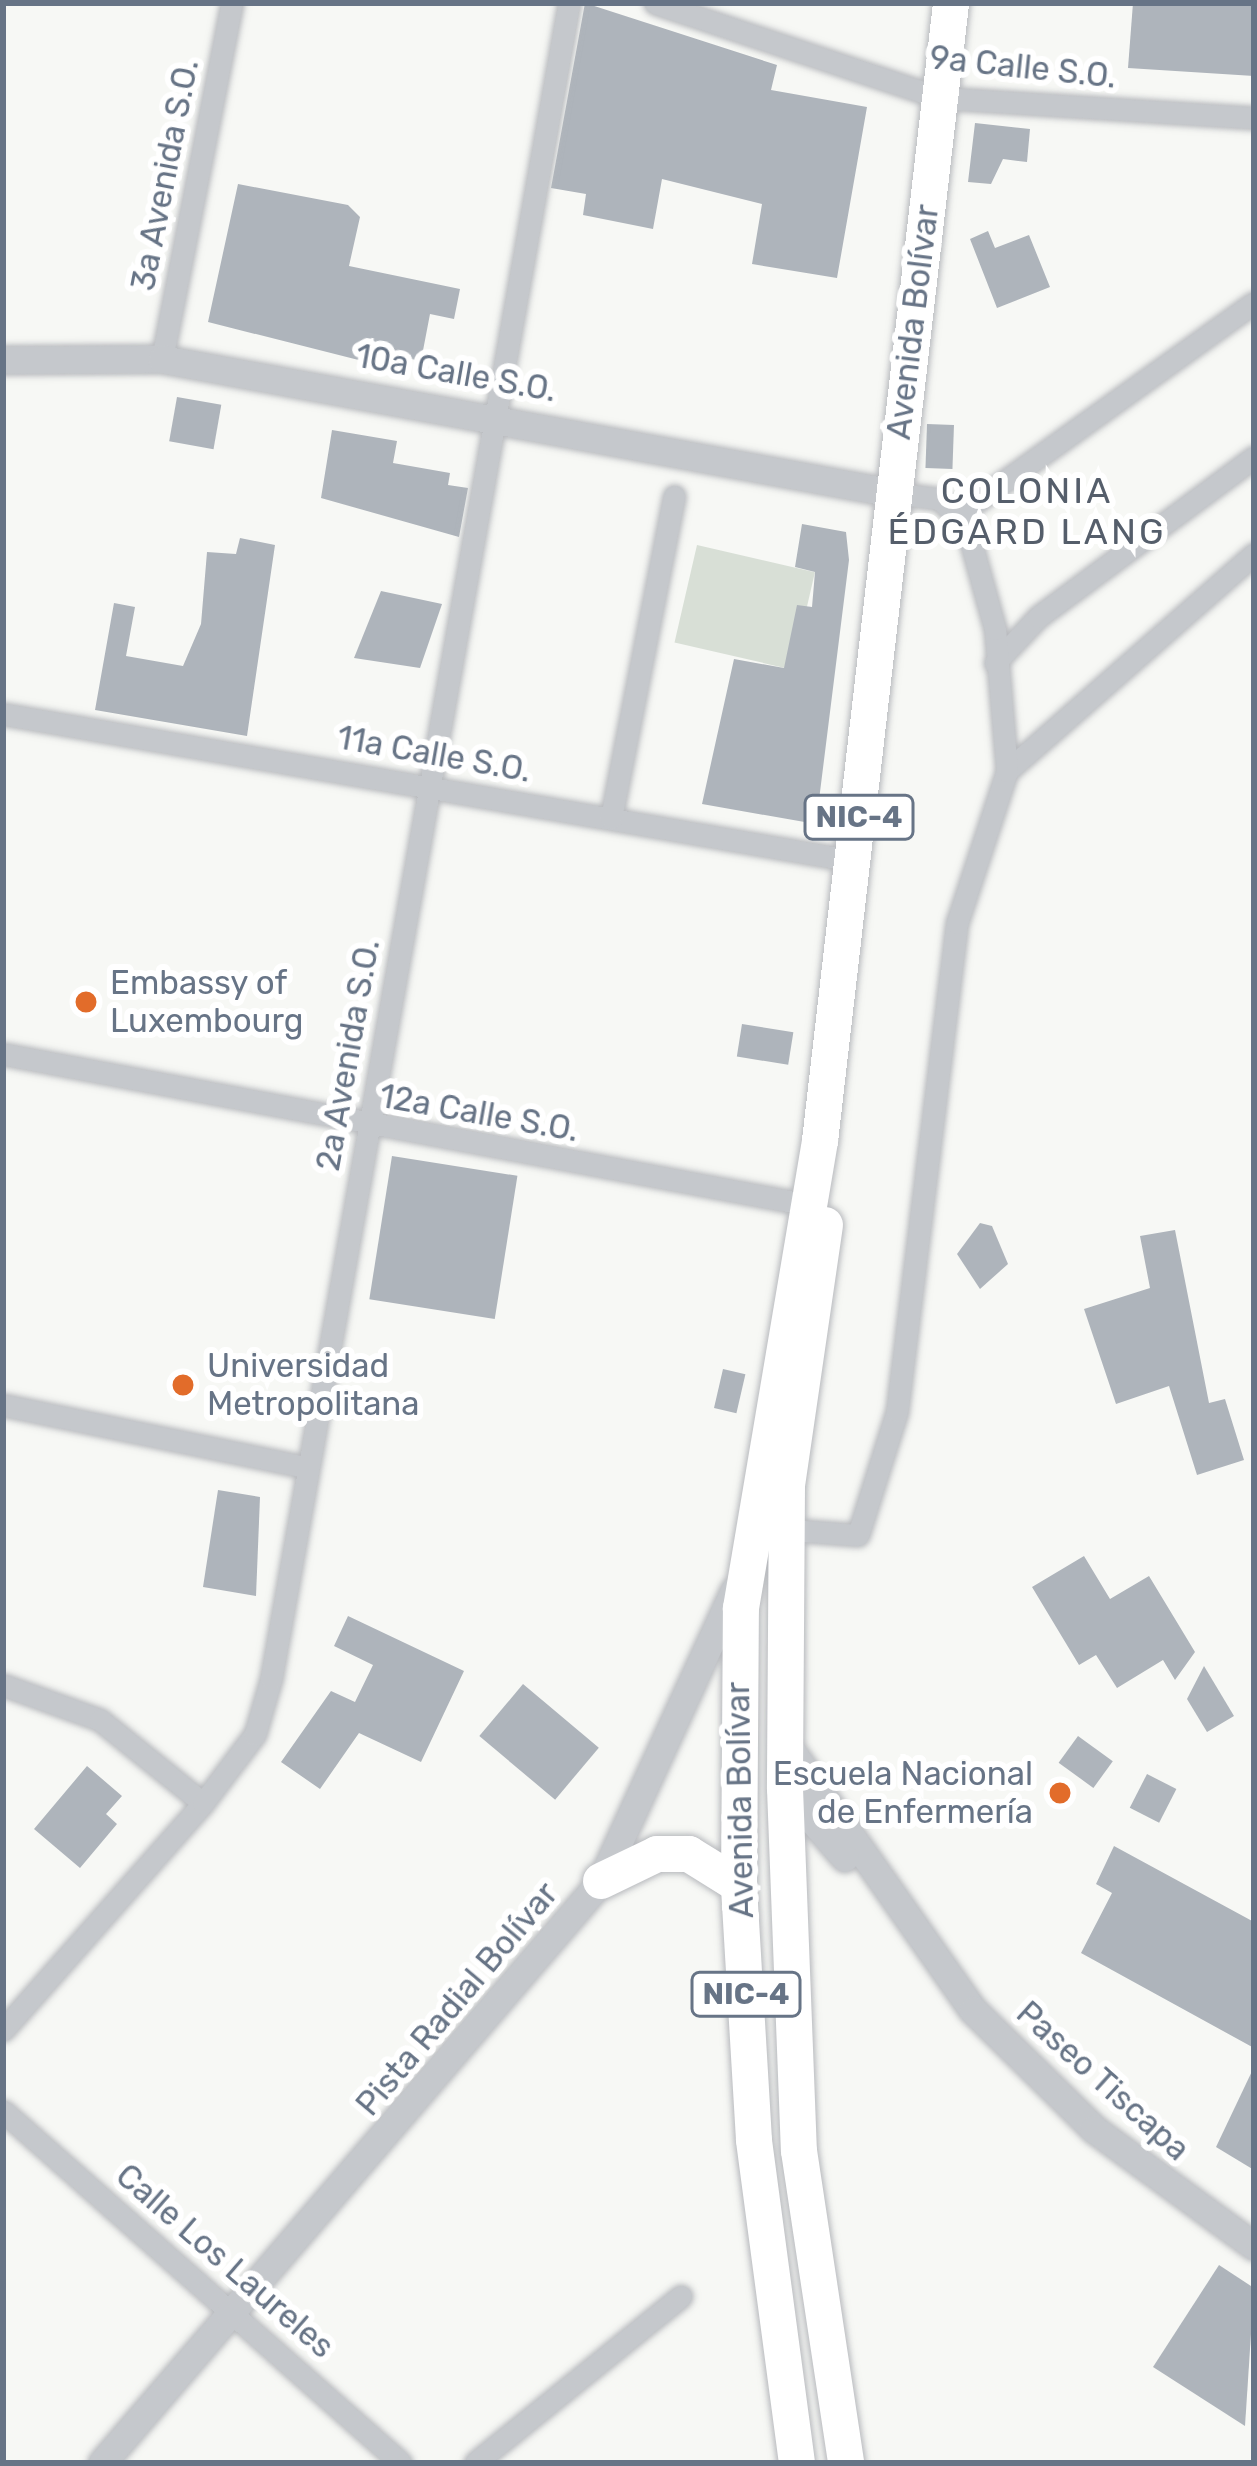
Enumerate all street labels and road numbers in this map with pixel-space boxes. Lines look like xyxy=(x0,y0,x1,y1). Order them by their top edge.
street label: 9a Calle S.O. xyxy=(928,38,1118,96)
street label: 3a Avenida S.O. xyxy=(123,56,207,294)
street label: Avenida Bolívar xyxy=(879,202,947,442)
street label: 10a Calle S.O. xyxy=(353,336,559,410)
street label: 11a Calle S.O. xyxy=(334,718,534,790)
road number: NIC-4 xyxy=(802,793,916,841)
street label: 2a Avenida S.O. xyxy=(308,936,388,1174)
street label: 12a Calle S.O. xyxy=(377,1076,581,1150)
street label: Avenida Bolívar xyxy=(718,1681,762,1919)
street label: Pista Radial Bolívar xyxy=(348,1874,566,2124)
road number: NIC-4 xyxy=(689,1970,803,2018)
street label: Paseo Tiscapa xyxy=(1008,1993,1198,2169)
street label: Calle Los Laureles xyxy=(108,2156,342,2366)

